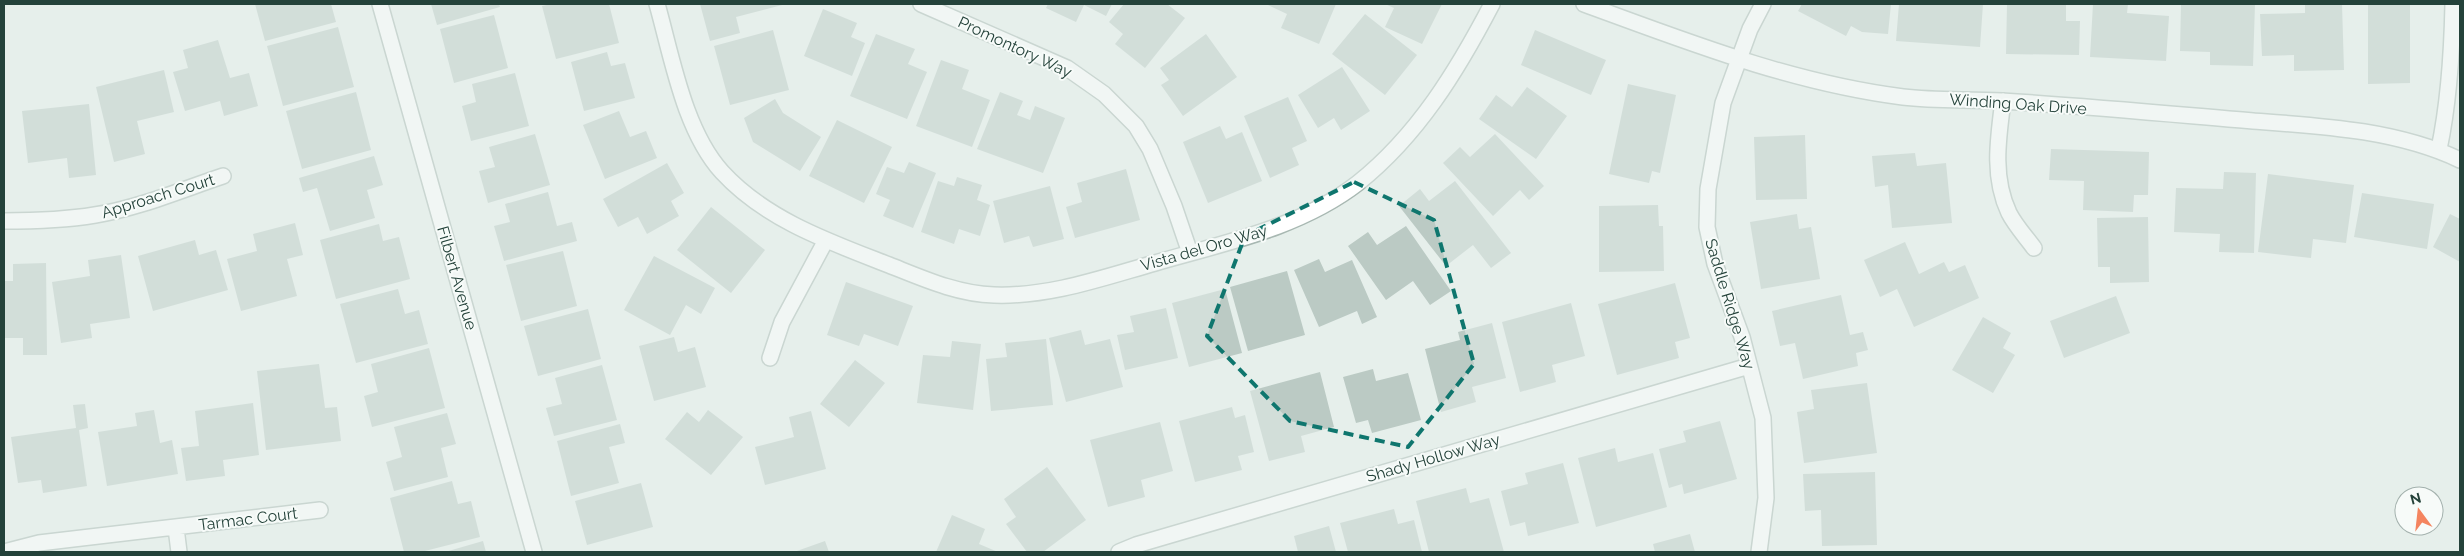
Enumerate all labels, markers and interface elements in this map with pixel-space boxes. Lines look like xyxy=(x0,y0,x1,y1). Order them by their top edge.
street label: Promontory Way xyxy=(955,12,1075,82)
street label: Winding Oak Drive xyxy=(1949,90,2087,118)
street label: Approach Court xyxy=(99,170,217,222)
street label: Vista del Oro Way xyxy=(1138,221,1270,275)
street label: Filbert Avenue xyxy=(433,224,481,332)
street label: Saddle Ridge Way xyxy=(1701,236,1759,372)
street label: Shady Hollow Way xyxy=(1364,430,1502,486)
north arrow xyxy=(2394,486,2444,536)
text: N xyxy=(2408,489,2423,508)
street label: Tarmac Court xyxy=(197,503,299,535)

